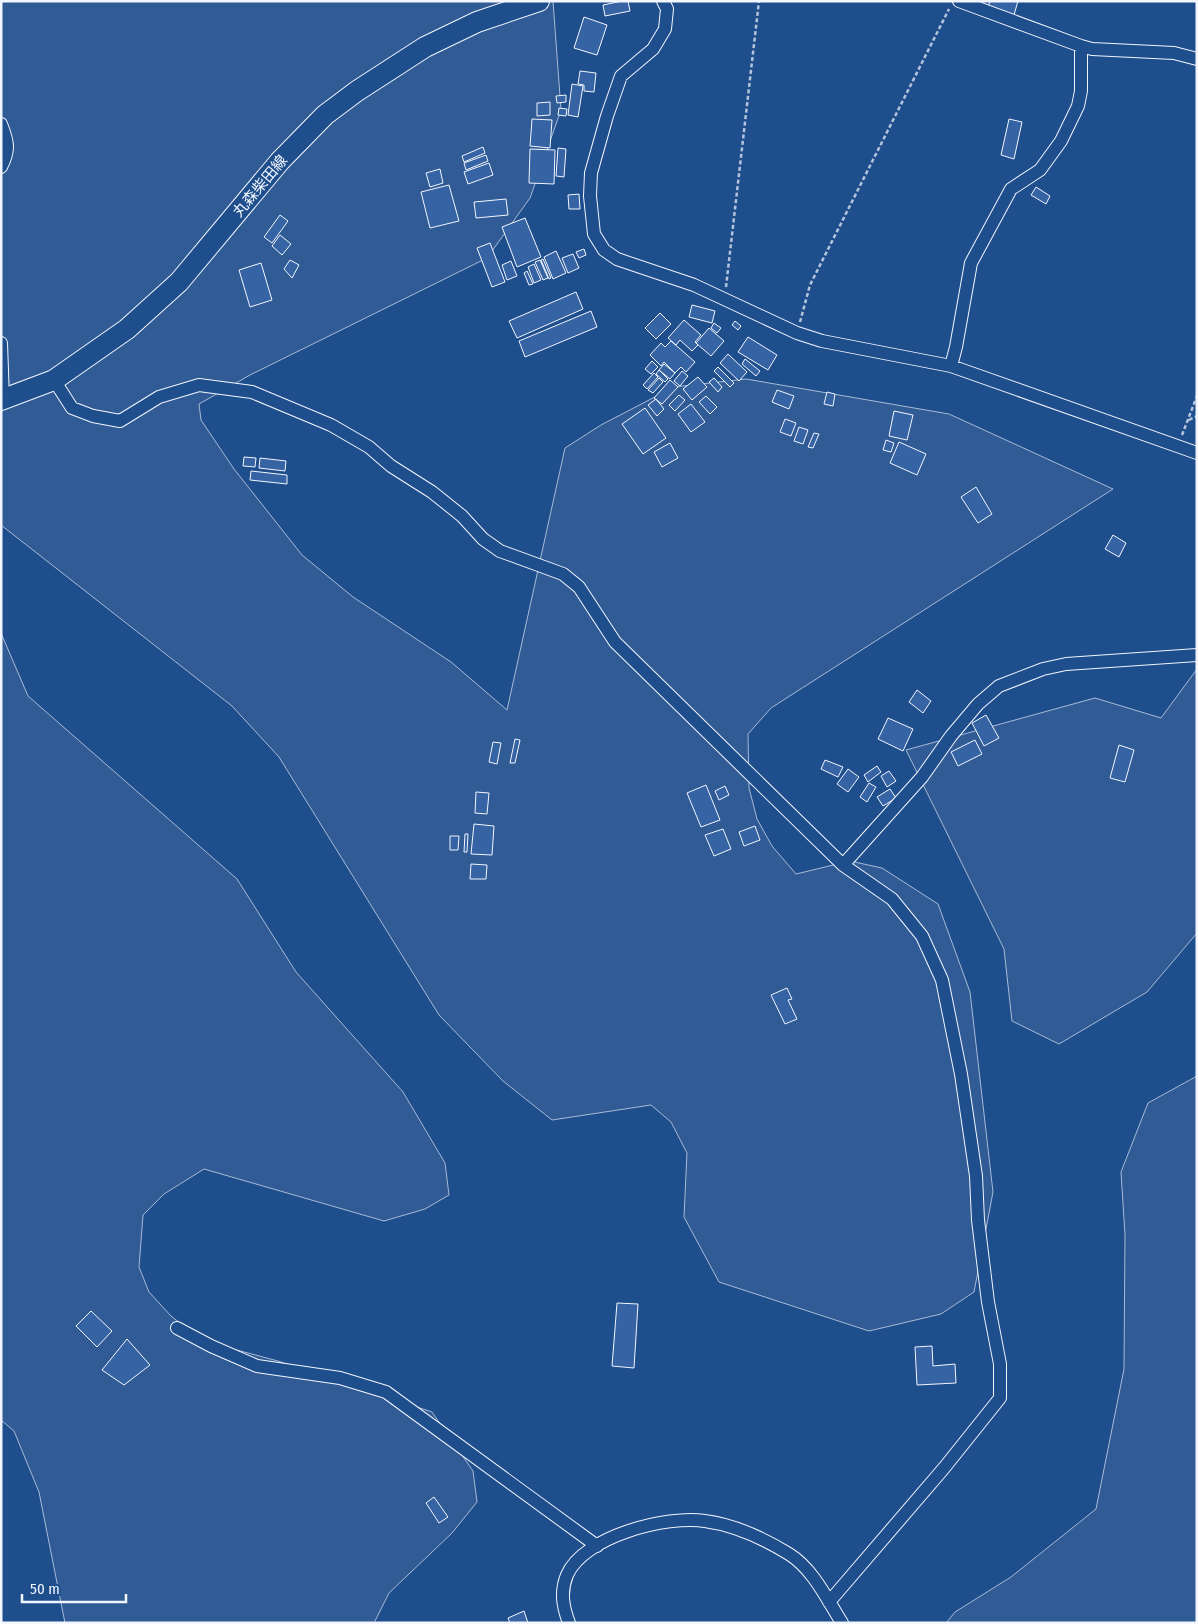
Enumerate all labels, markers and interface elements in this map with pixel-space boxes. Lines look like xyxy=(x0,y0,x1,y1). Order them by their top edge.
street label: 丸森柴田線 xyxy=(229,151,291,221)
scale bar xyxy=(22,1572,126,1604)
text: 50 m xyxy=(30,1580,60,1598)

